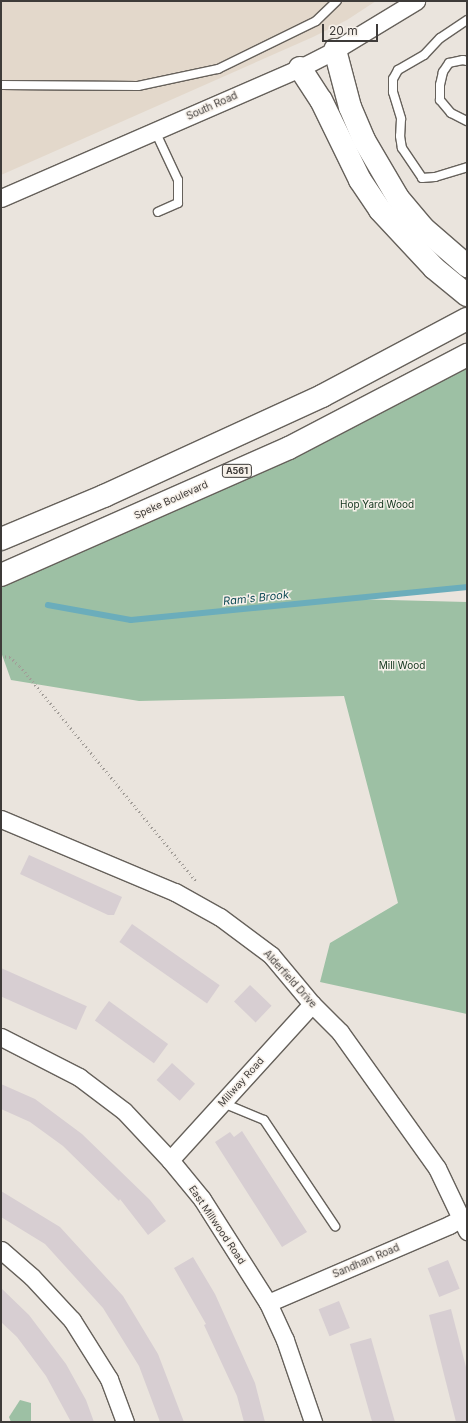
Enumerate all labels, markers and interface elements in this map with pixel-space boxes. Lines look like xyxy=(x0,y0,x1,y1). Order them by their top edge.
scale bar xyxy=(324,16,380,42)
text: 20 m xyxy=(329,23,358,38)
street label: South Road xyxy=(185,89,239,123)
road number: A561 xyxy=(221,464,253,478)
street label: Speke Boulevard xyxy=(132,478,210,522)
park label: Hop Yard Wood xyxy=(340,499,414,511)
water label: Ram's Brook xyxy=(223,588,289,608)
park label: Mill Wood xyxy=(379,660,425,672)
street label: Alderfield Drive xyxy=(261,948,319,1010)
street label: Millway Road xyxy=(216,1055,266,1109)
street label: East Millwood Road xyxy=(186,1183,248,1267)
street label: Sandham Road xyxy=(331,1242,401,1280)

